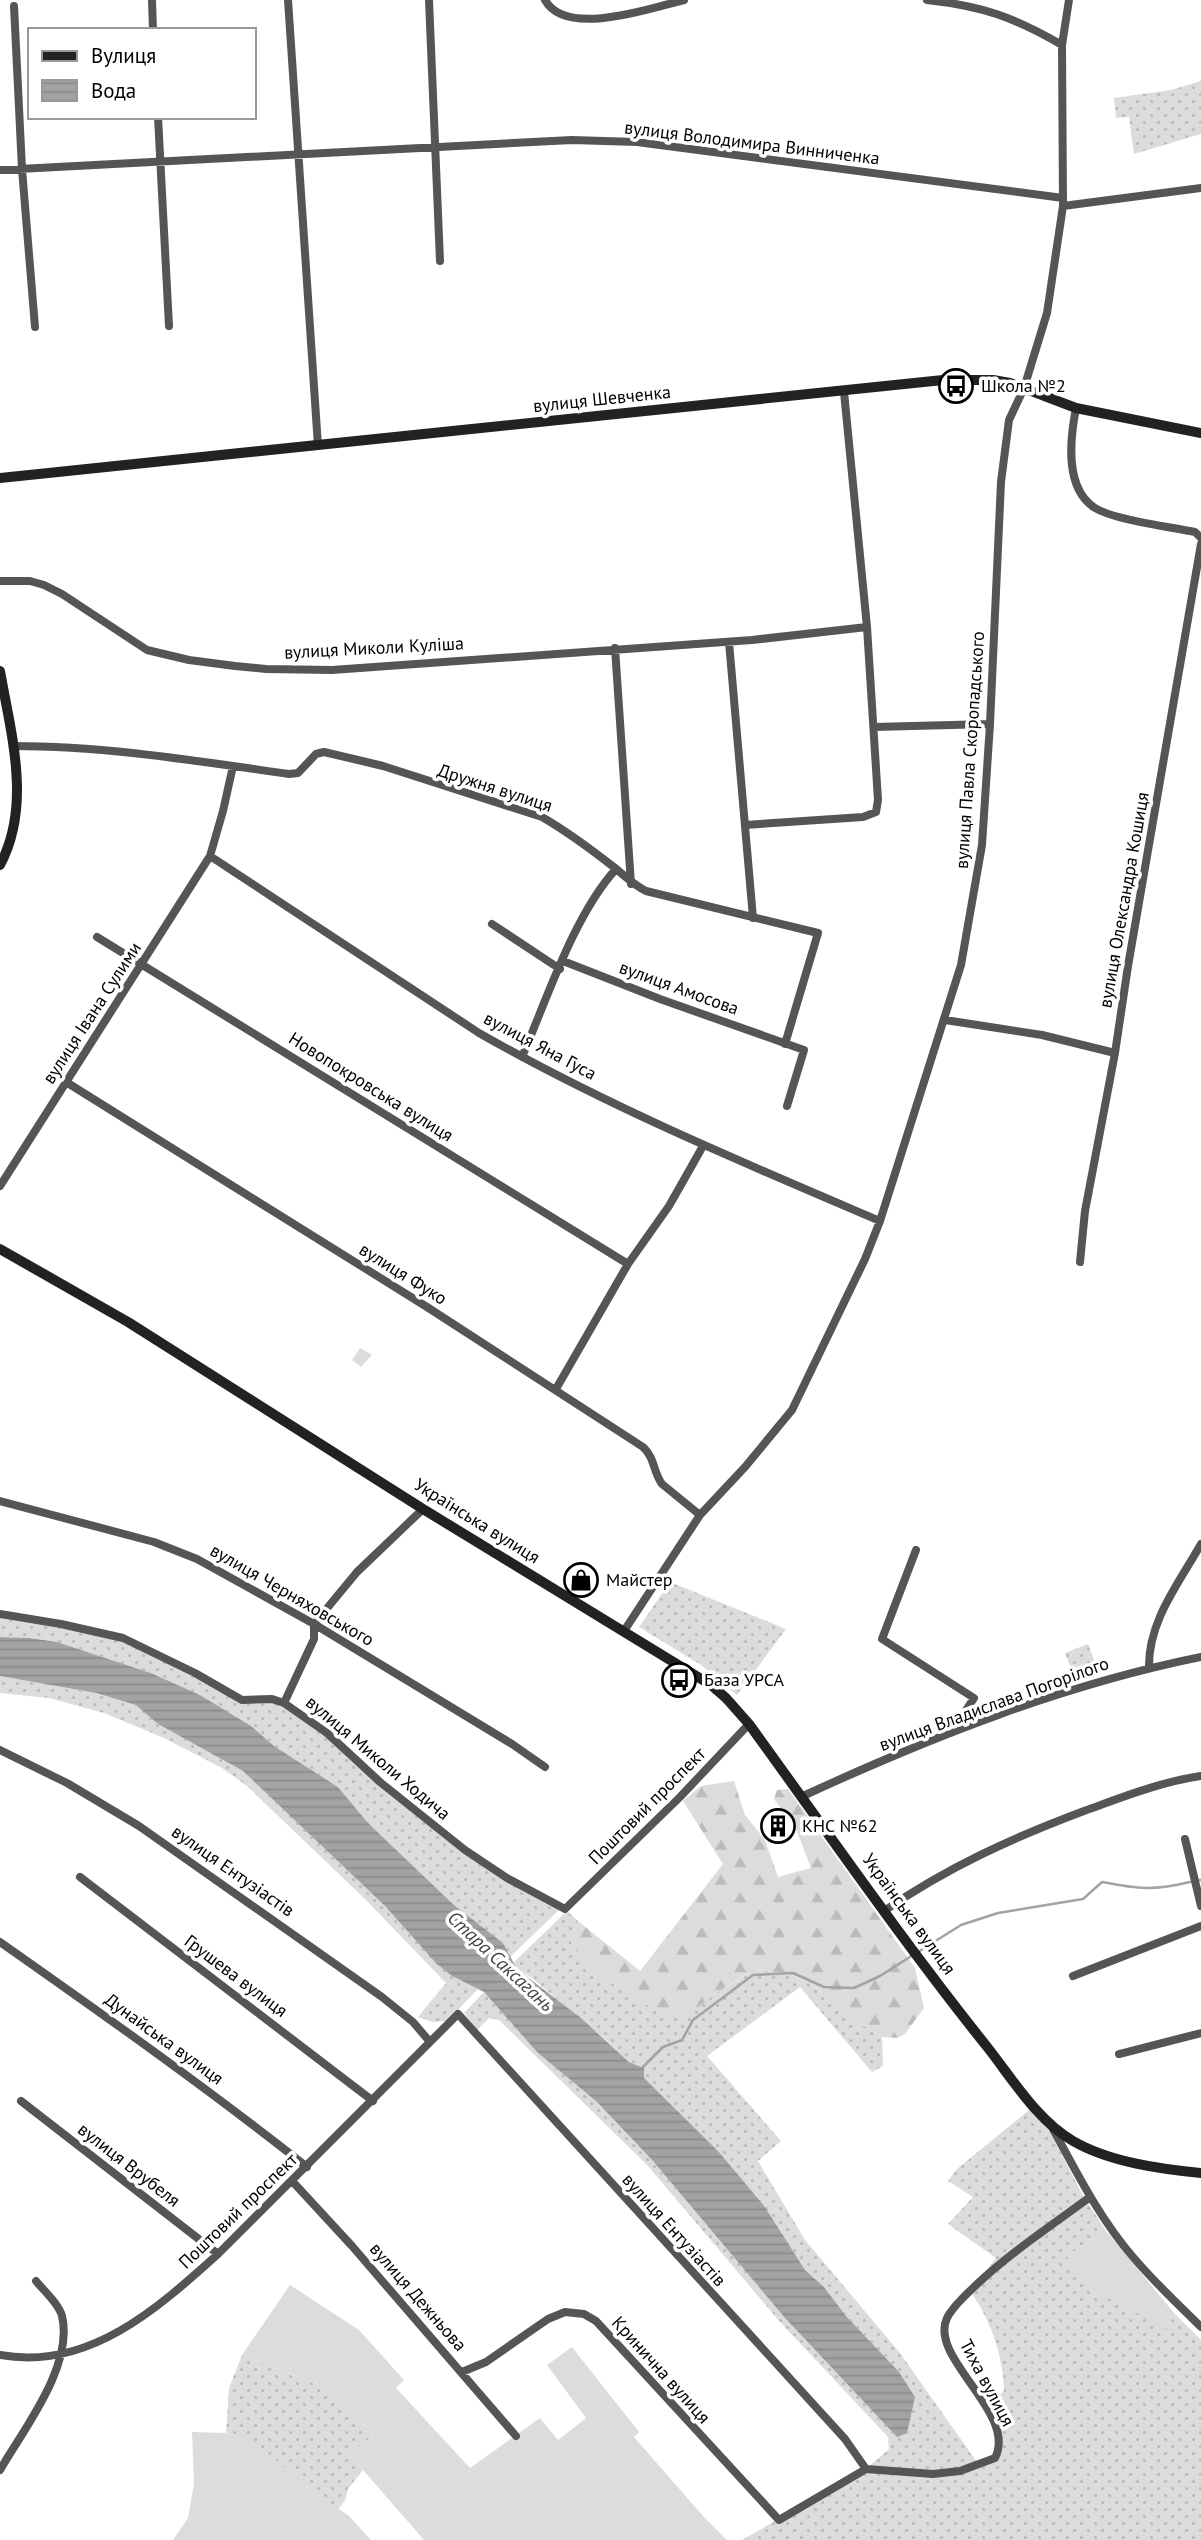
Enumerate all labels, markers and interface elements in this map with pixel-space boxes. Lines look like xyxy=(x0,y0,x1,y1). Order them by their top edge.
legend xyxy=(28,28,256,119)
text: Вулиця xyxy=(91,42,156,69)
text: Вода xyxy=(91,77,136,104)
street label: вулиця Володимира Винниченка xyxy=(623,115,881,170)
bus stop icon: Школа №2 xyxy=(937,367,975,405)
place label: Школа №2 xyxy=(981,374,1066,397)
street label: вулиця Шевченка xyxy=(532,380,672,417)
street label: вулиця Павла Скоропадського xyxy=(950,630,989,870)
street label: вулиця Миколи Куліша xyxy=(283,631,464,664)
street label: Дружня вулиця xyxy=(435,758,555,817)
street label: вулиця Олександра Кошиця xyxy=(1093,790,1154,1010)
street label: вулиця Івана Сулими xyxy=(37,938,146,1088)
street label: вулиця Амосова xyxy=(616,955,742,1020)
street label: вулиця Яна Гуса xyxy=(480,1006,600,1085)
street label: Новопокровська вулиця xyxy=(285,1027,458,1147)
street label: вулиця Фуко xyxy=(355,1237,452,1310)
street label: Українська вулиця xyxy=(410,1473,545,1569)
street label: вулиця Черняховського xyxy=(206,1538,378,1651)
shop icon: Майстер xyxy=(562,1561,600,1599)
place label: Майстер xyxy=(606,1568,673,1591)
street label: вулиця Владислава Погорілого xyxy=(876,1651,1112,1756)
bus stop icon: База УРСА xyxy=(660,1661,698,1699)
place label: База УРСА xyxy=(704,1668,784,1691)
street label: вулиця Миколи Ходича xyxy=(301,1690,455,1825)
street label: Поштовий проспект xyxy=(583,1742,711,1869)
building icon: КНС №62 xyxy=(759,1807,797,1845)
place label: КНС №62 xyxy=(802,1814,877,1837)
street label: вулиця Ентузіастів xyxy=(167,1820,299,1921)
street label: Українська вулиця xyxy=(858,1849,961,1979)
water label: Стара Саксагань xyxy=(443,1906,559,2016)
street label: Грушева вулиця xyxy=(180,1929,293,2022)
street label: Дунайська вулиця xyxy=(100,1988,228,2090)
street label: вулиця Врубеля xyxy=(74,2117,185,2212)
street label: Поштовий проспект xyxy=(173,2147,302,2273)
street label: вулиця Ентузіастів xyxy=(617,2168,731,2291)
street label: вулиця Дежньова xyxy=(365,2238,472,2356)
street label: Кринична вулиця xyxy=(607,2311,716,2428)
street label: Тиха вулиця xyxy=(955,2335,1020,2430)

